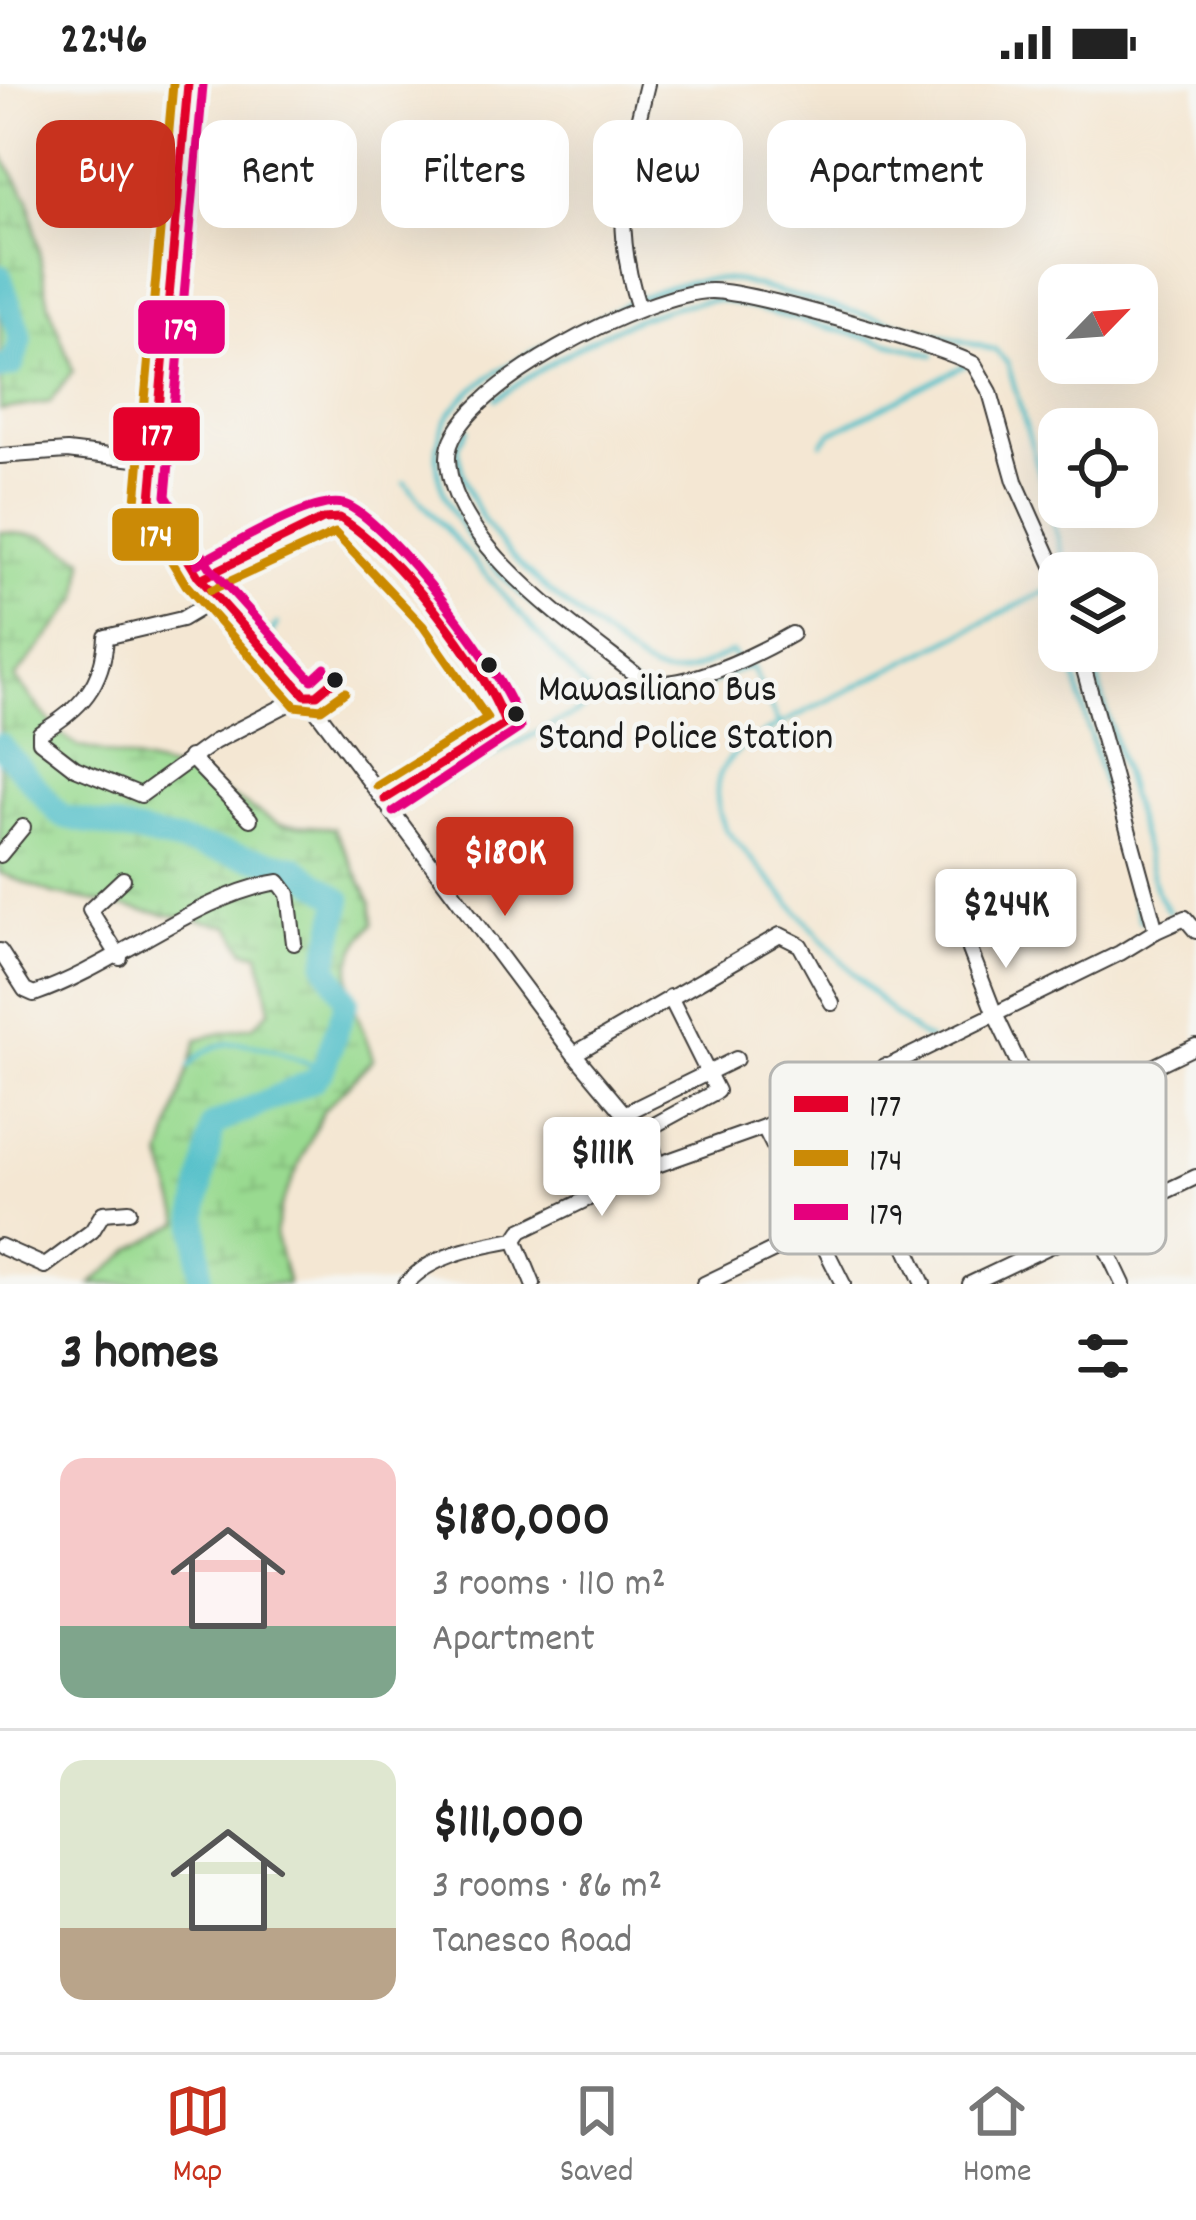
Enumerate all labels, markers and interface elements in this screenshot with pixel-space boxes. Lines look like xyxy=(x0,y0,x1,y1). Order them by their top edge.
text: 22:46 xyxy=(60,10,148,74)
chip: Buy xyxy=(36,120,175,228)
chip: Rent xyxy=(199,120,357,228)
chip: Filters xyxy=(381,120,569,228)
chip: New xyxy=(593,120,743,228)
chip: Apartment xyxy=(767,120,1026,228)
north arrow xyxy=(1038,264,1158,384)
map controls xyxy=(1038,264,1158,672)
line badge: 179 xyxy=(136,298,227,356)
text: 179 xyxy=(164,309,198,356)
line badge: 177 xyxy=(111,405,202,463)
button: locate xyxy=(1038,408,1158,528)
text: 177 xyxy=(141,415,173,462)
line badge: 174 xyxy=(110,506,201,563)
text: 174 xyxy=(139,516,173,563)
button: layers xyxy=(1038,552,1158,672)
unlabelled marker xyxy=(478,654,500,676)
place label: Mawasiliano Bus Stand Police Station xyxy=(538,665,833,768)
unlabelled marker xyxy=(324,669,346,691)
marker: Mawasiliano Bus Stand Police Station xyxy=(505,703,527,725)
pin: $180K xyxy=(421,817,589,919)
text: $180K xyxy=(463,828,547,883)
pin: $244K xyxy=(922,869,1090,971)
text: $244K xyxy=(962,880,1050,935)
legend xyxy=(770,1062,1166,1254)
text: 177 xyxy=(869,1086,902,1133)
pin: $111K xyxy=(518,1117,686,1219)
text: $111K xyxy=(570,1128,634,1183)
text: 174 xyxy=(869,1140,903,1187)
text: 179 xyxy=(869,1194,904,1241)
text: 3 homes xyxy=(60,1320,219,1392)
icon: filters xyxy=(1070,1323,1136,1389)
text: $180,000 xyxy=(432,1487,610,1559)
icon: home xyxy=(156,1506,300,1650)
text: 3 rooms · 110 m² xyxy=(432,1559,666,1614)
text: Apartment xyxy=(432,1614,595,1669)
text: $111,000 xyxy=(432,1789,584,1861)
icon: home xyxy=(156,1808,300,1952)
text: 3 rooms · 86 m² xyxy=(432,1861,662,1916)
text: Tanesco Road xyxy=(432,1916,632,1971)
tab: Map xyxy=(165,2078,231,2197)
tab: Saved xyxy=(560,2078,634,2197)
tab: Home xyxy=(963,2078,1031,2197)

